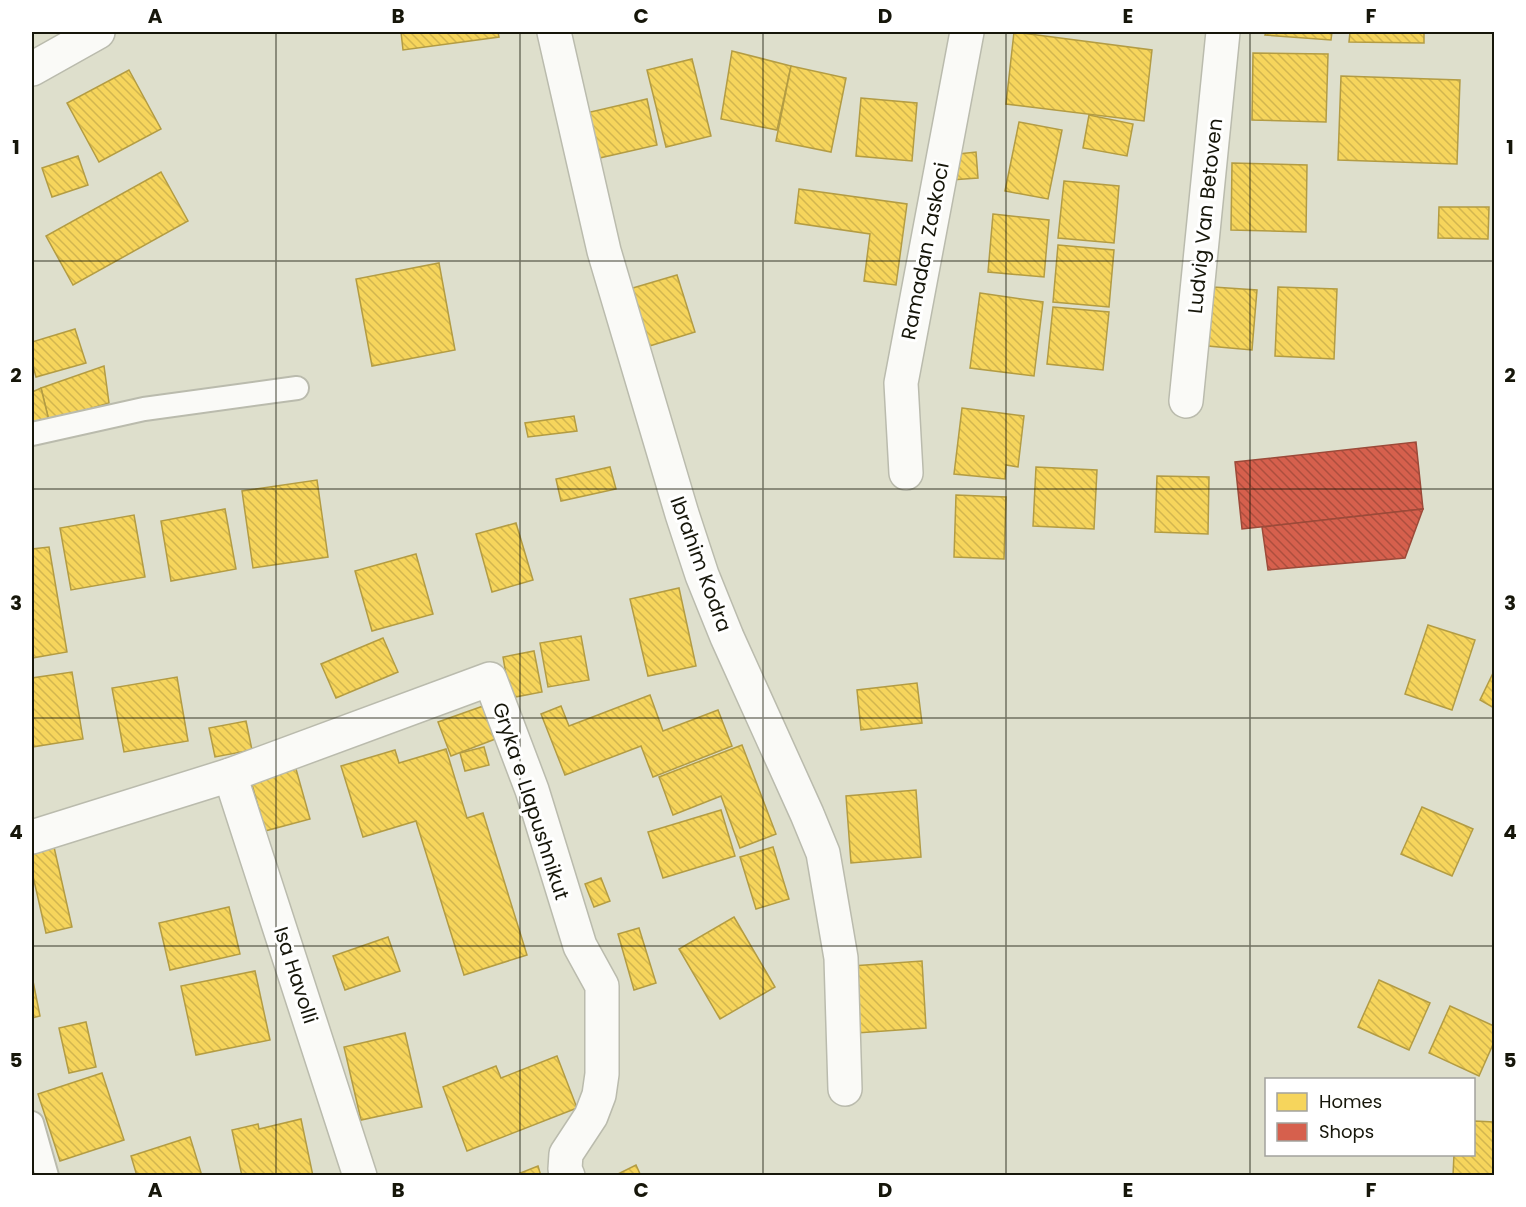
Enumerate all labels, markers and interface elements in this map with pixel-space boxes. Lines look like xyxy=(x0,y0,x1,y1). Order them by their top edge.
text: A xyxy=(148,2,163,30)
text: B xyxy=(391,2,405,30)
text: C xyxy=(633,2,649,30)
text: D xyxy=(878,2,892,30)
text: E xyxy=(1123,2,1133,30)
text: F xyxy=(1366,2,1377,30)
street label: Ludvig Van Betoven xyxy=(1181,117,1229,315)
text: 1 xyxy=(12,133,20,161)
text: 1 xyxy=(1506,133,1514,161)
street label: Ramadan Zaskoci xyxy=(894,160,956,342)
text: 2 xyxy=(10,361,22,389)
text: 2 xyxy=(1504,361,1516,389)
street label: Ibrahim Kodra xyxy=(663,492,739,636)
text: 3 xyxy=(10,589,22,617)
text: 3 xyxy=(1504,589,1516,617)
street label: Gryka e Llapushnikut xyxy=(486,699,576,903)
text: 4 xyxy=(9,818,23,846)
text: 4 xyxy=(1503,818,1517,846)
street label: Isa Havolli xyxy=(267,923,325,1027)
text: 5 xyxy=(10,1046,23,1074)
text: 5 xyxy=(1504,1046,1517,1074)
legend xyxy=(1265,1078,1475,1156)
text: Homes xyxy=(1319,1089,1382,1114)
text: Shops xyxy=(1319,1119,1374,1144)
text: A xyxy=(148,1176,163,1204)
text: B xyxy=(391,1176,405,1204)
text: C xyxy=(633,1176,649,1204)
text: D xyxy=(878,1176,892,1204)
text: E xyxy=(1123,1176,1133,1204)
text: F xyxy=(1366,1176,1377,1204)

